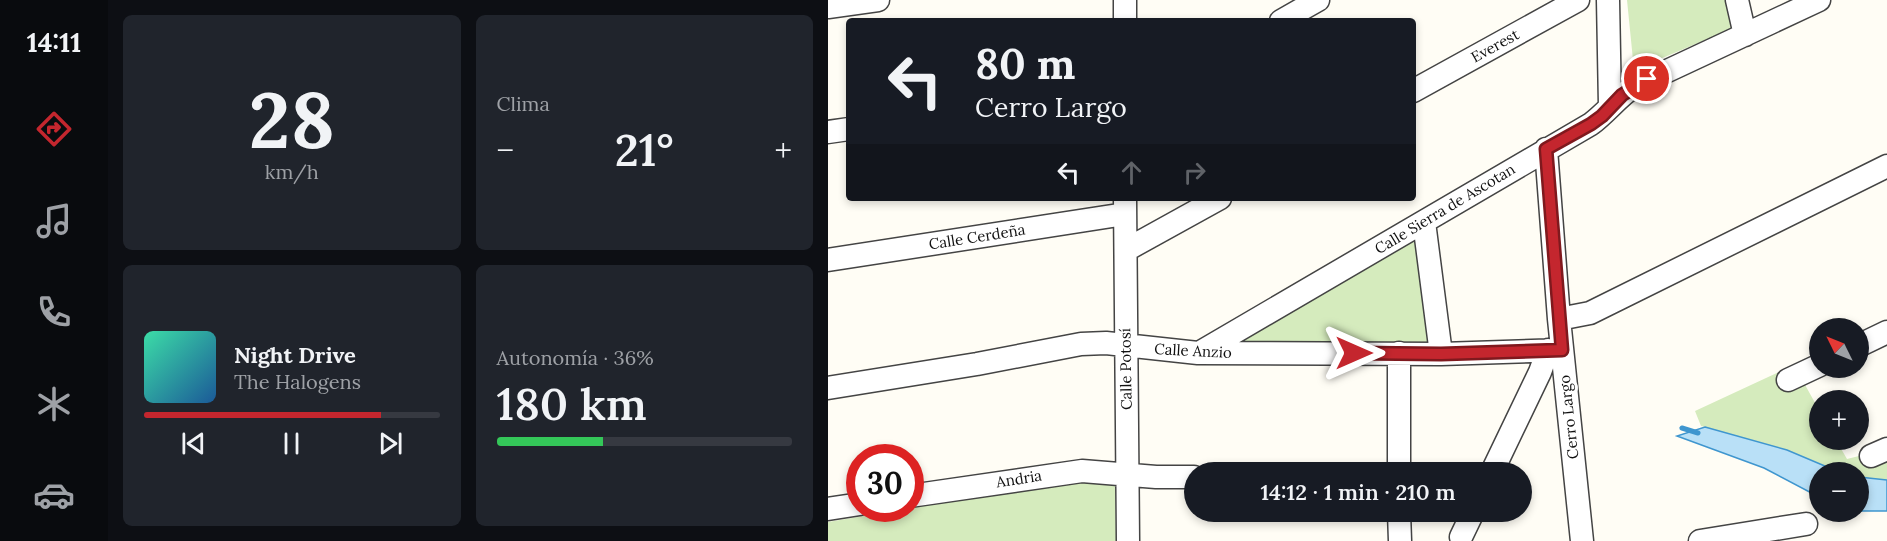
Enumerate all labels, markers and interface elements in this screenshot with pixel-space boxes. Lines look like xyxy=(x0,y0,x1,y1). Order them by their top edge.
text: 14:11 xyxy=(27,25,81,59)
street label: Everest xyxy=(1467,25,1522,67)
text: 80 m xyxy=(975,37,1075,91)
icon: left xyxy=(876,42,954,120)
pin xyxy=(1621,53,1672,104)
icon: arrive xyxy=(1630,62,1663,95)
text: 28 xyxy=(249,70,335,169)
text: Cerro Largo xyxy=(975,90,1127,124)
text: Clima xyxy=(497,91,550,116)
icon: directions xyxy=(33,108,75,150)
text: 21° xyxy=(615,121,674,178)
text: − xyxy=(497,129,514,171)
text: + xyxy=(774,129,792,171)
icon: left xyxy=(1052,156,1085,189)
icon: ahead xyxy=(1115,156,1148,189)
icon: right xyxy=(1178,156,1211,189)
text: km/h xyxy=(265,159,319,184)
street label: Calle Sierra de Ascotan xyxy=(1371,159,1518,258)
icon: music xyxy=(33,200,75,242)
street label: Calle Cerdeña xyxy=(927,219,1027,254)
icon: phone xyxy=(33,291,75,333)
north arrow xyxy=(1809,318,1869,378)
map controls xyxy=(1809,318,1869,522)
position arrow xyxy=(1322,321,1386,385)
street label: Calle Potosí xyxy=(1115,328,1136,410)
street label: Calle Anzio xyxy=(1154,339,1232,362)
text: Night Drive xyxy=(234,341,356,369)
text: Autonomía · 36% xyxy=(497,345,654,370)
text: The Halogens xyxy=(234,369,361,394)
street label: Cerro Largo xyxy=(1555,374,1582,460)
text: 180 km xyxy=(497,375,647,432)
icon: climate xyxy=(33,383,75,425)
button: + xyxy=(1809,390,1869,450)
icon: previous xyxy=(177,427,210,460)
icon: pause xyxy=(275,427,308,460)
icon: next xyxy=(374,427,407,460)
speed limit sign: 30 xyxy=(846,444,924,522)
button: − xyxy=(1809,462,1869,522)
street label: Andria xyxy=(994,465,1043,492)
icon: car xyxy=(33,474,75,516)
text: 14:12 · 1 min · 210 m xyxy=(1260,478,1456,506)

